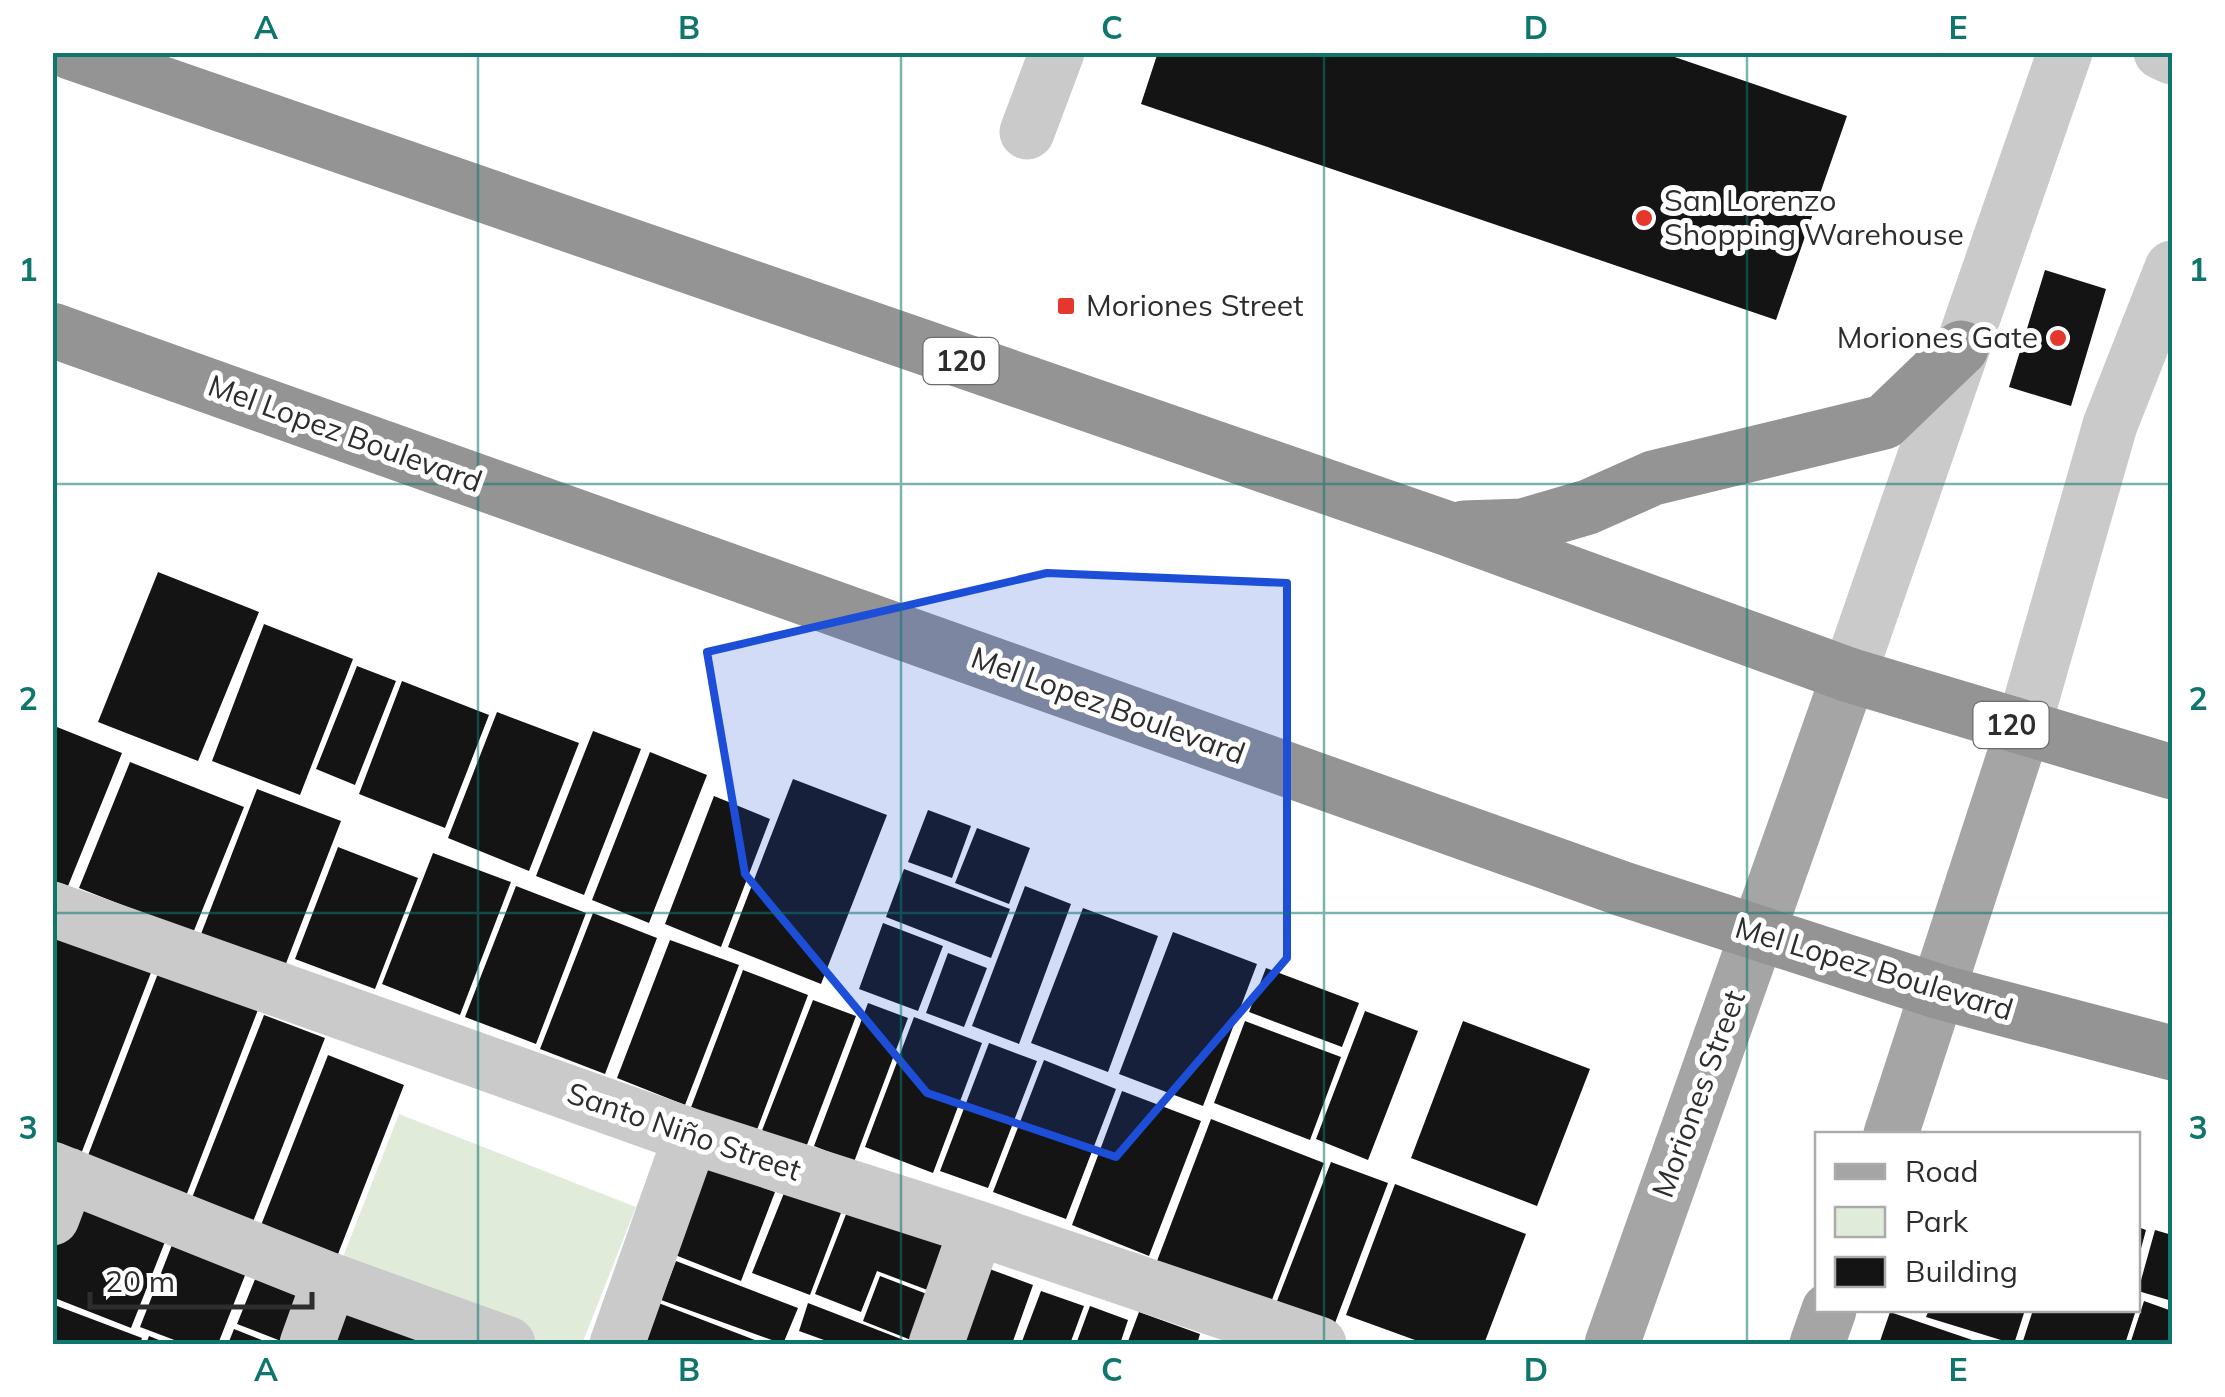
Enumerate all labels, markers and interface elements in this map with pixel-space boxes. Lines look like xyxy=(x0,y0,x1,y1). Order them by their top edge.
text: A xyxy=(254,7,278,47)
text: B xyxy=(678,7,700,47)
text: C xyxy=(1101,7,1123,47)
text: D xyxy=(1524,7,1548,47)
text: E xyxy=(1948,7,1968,47)
place label: San Lorenzo Shopping Warehouse xyxy=(1664,181,1964,253)
marker: San Lorenzo Shopping Warehouse xyxy=(1633,207,1655,229)
text: 1 xyxy=(18,249,38,289)
text: 1 xyxy=(2188,249,2208,289)
place label: Moriones Street xyxy=(1086,286,1304,324)
marker: Moriones Street xyxy=(1055,295,1077,317)
place label: Moriones Gate xyxy=(1837,318,2038,356)
marker: Moriones Gate xyxy=(2047,327,2069,349)
road number: 120 xyxy=(924,338,998,384)
street label: Mel Lopez Boulevard xyxy=(203,366,487,500)
street label: Mel Lopez Boulevard xyxy=(966,638,1250,772)
text: 2 xyxy=(18,678,38,718)
text: 2 xyxy=(2188,678,2208,718)
road number: 120 xyxy=(1974,702,2048,748)
street label: Mel Lopez Boulevard xyxy=(1731,908,2018,1028)
street label: Moriones Street xyxy=(1643,985,1753,1202)
street label: Santo Niño Street xyxy=(562,1073,806,1189)
text: 3 xyxy=(18,1107,38,1147)
text: 3 xyxy=(2188,1107,2208,1147)
legend xyxy=(1815,1132,2140,1312)
text: Road xyxy=(1905,1152,1979,1190)
text: Park xyxy=(1905,1202,1969,1240)
scale bar xyxy=(90,1247,312,1309)
text: Building xyxy=(1905,1252,2018,1290)
text: 20 m xyxy=(105,1262,175,1300)
text: A xyxy=(254,1349,278,1389)
text: B xyxy=(678,1349,700,1389)
text: C xyxy=(1101,1349,1123,1389)
text: D xyxy=(1524,1349,1548,1389)
text: E xyxy=(1948,1349,1968,1389)

